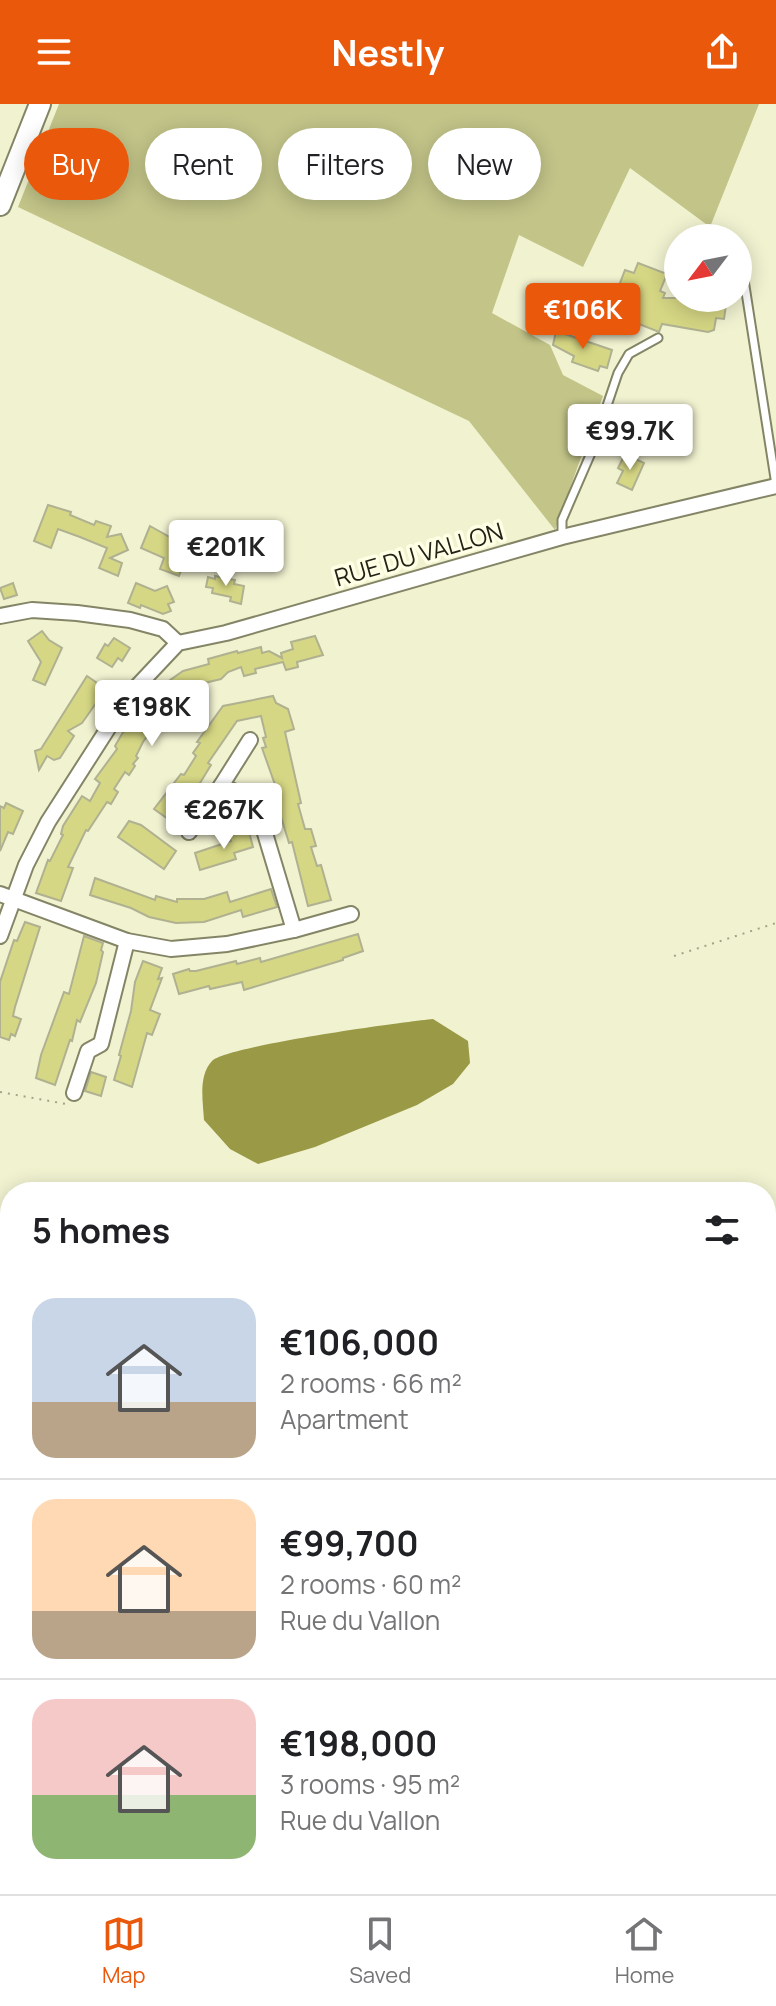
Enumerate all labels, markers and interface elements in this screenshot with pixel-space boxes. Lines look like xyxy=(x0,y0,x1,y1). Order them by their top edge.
text: Nestly xyxy=(332,28,444,77)
icon: menu xyxy=(32,30,76,74)
icon: share xyxy=(700,30,744,74)
chip: Buy xyxy=(24,128,129,200)
chip: Rent xyxy=(145,128,262,200)
chip: Filters xyxy=(278,128,412,200)
chip: New xyxy=(428,128,541,200)
north arrow xyxy=(664,224,752,312)
map controls xyxy=(664,224,752,312)
pin: €106K xyxy=(527,283,639,351)
text: €106K xyxy=(543,291,623,327)
pin: €99.7K xyxy=(565,404,695,472)
text: €99.7K xyxy=(586,412,674,448)
street label: RUE DU VALLON xyxy=(330,514,507,593)
pin: €201K xyxy=(170,520,282,588)
text: €201K xyxy=(187,528,265,564)
pin: €198K xyxy=(96,680,208,748)
text: €198K xyxy=(113,688,191,724)
pin: €267K xyxy=(168,783,280,851)
text: €267K xyxy=(184,791,264,827)
text: 5 homes xyxy=(32,1207,170,1253)
icon: filters xyxy=(700,1208,744,1252)
text: €106,000 xyxy=(280,1319,439,1365)
icon: home xyxy=(96,1330,192,1426)
text: 2 rooms · 66 m² xyxy=(280,1365,462,1401)
text: Apartment xyxy=(280,1401,409,1437)
text: €99,700 xyxy=(280,1520,419,1566)
icon: home xyxy=(96,1531,192,1627)
text: 2 rooms · 60 m² xyxy=(280,1566,462,1602)
text: Rue du Vallon xyxy=(280,1602,440,1638)
text: €198,000 xyxy=(280,1720,438,1766)
icon: home xyxy=(96,1731,192,1827)
text: 3 rooms · 95 m² xyxy=(280,1766,460,1802)
text: Rue du Vallon xyxy=(280,1802,440,1838)
tab: Map xyxy=(102,1912,146,1990)
tab: Saved xyxy=(349,1912,411,1990)
tab: Home xyxy=(615,1912,674,1990)

